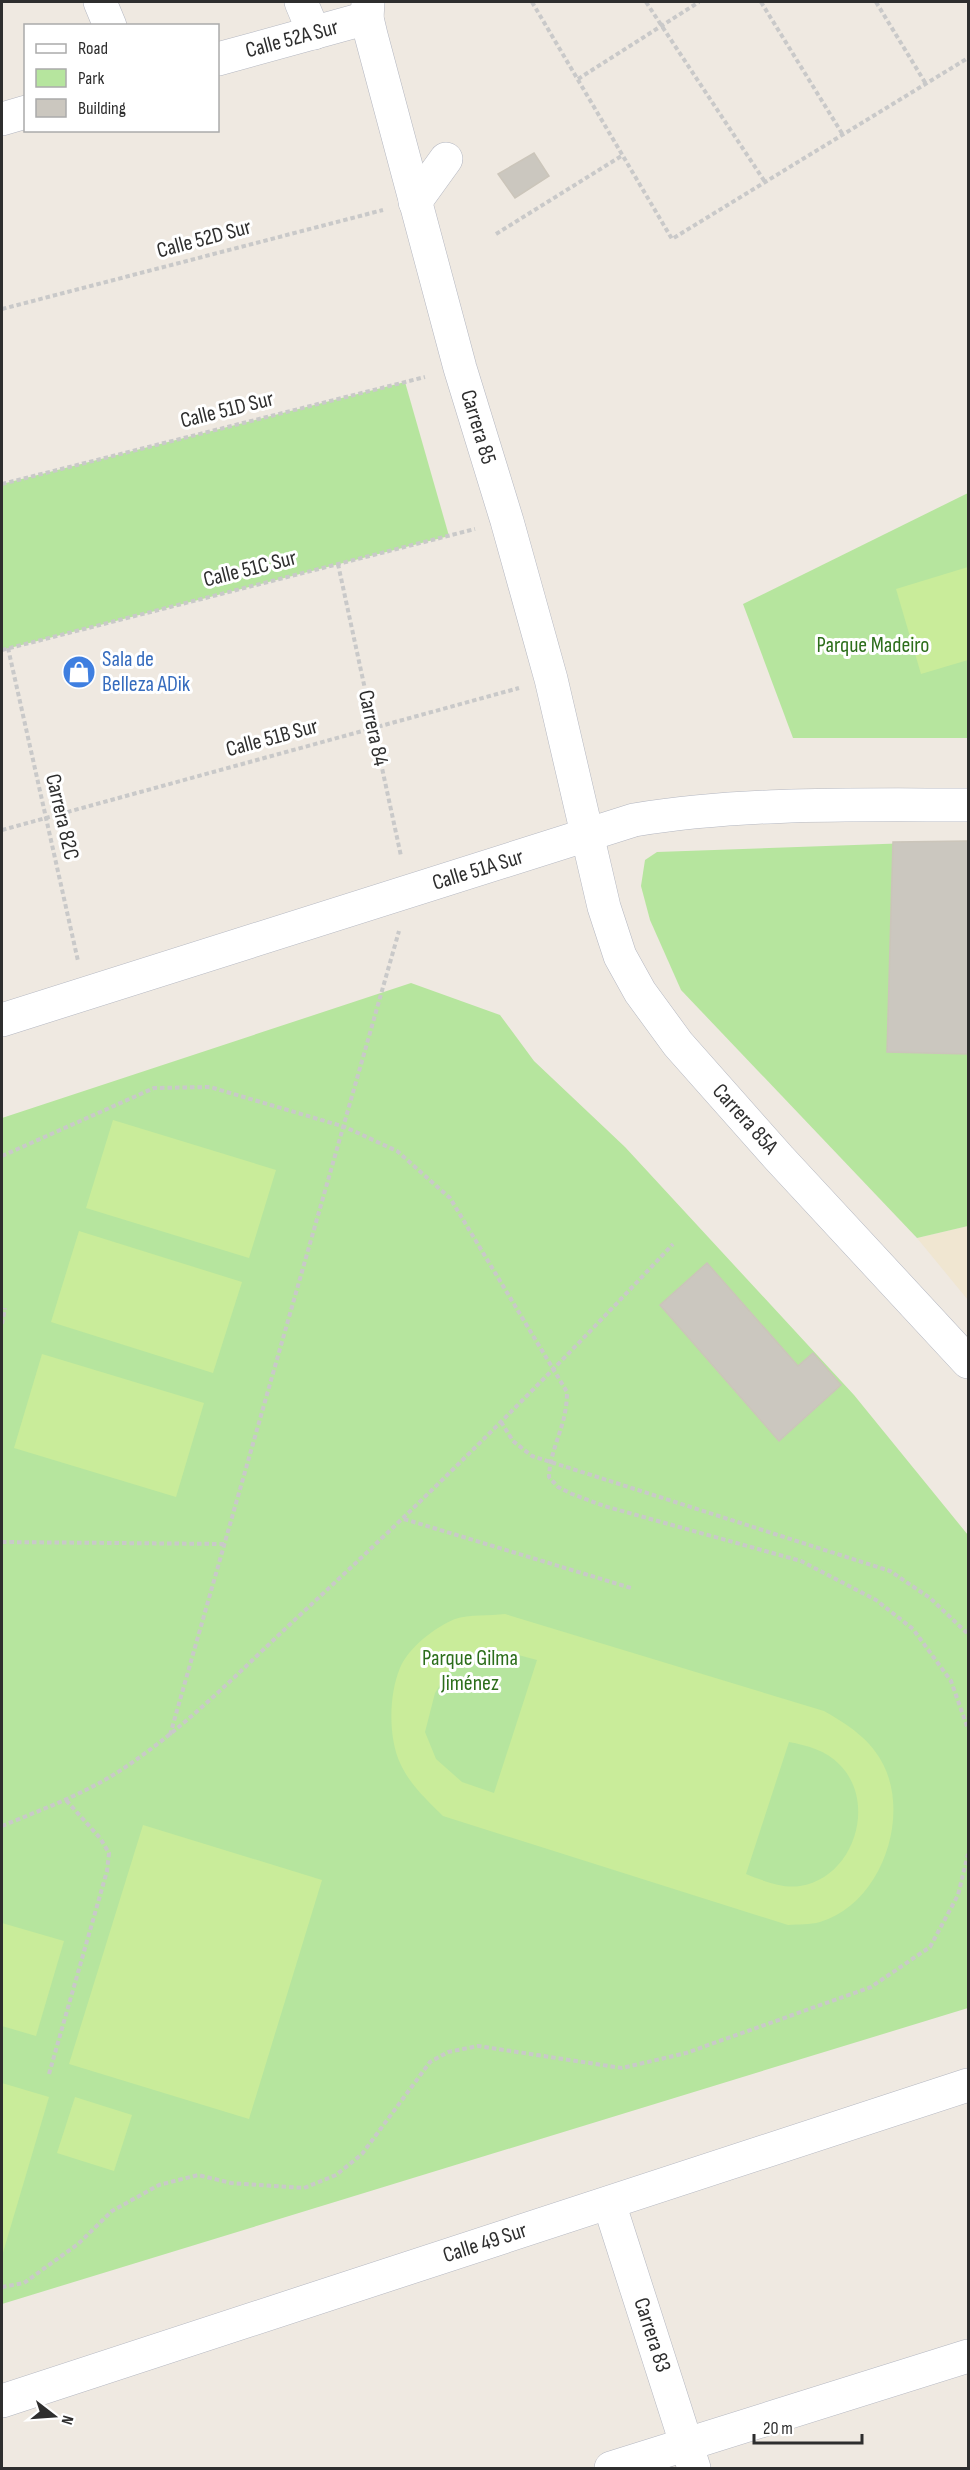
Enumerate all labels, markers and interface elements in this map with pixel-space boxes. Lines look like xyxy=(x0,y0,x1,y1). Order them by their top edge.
street label: Calle 52A Sur xyxy=(243,14,341,64)
legend xyxy=(24,24,219,132)
text: Road xyxy=(78,38,108,59)
text: Park xyxy=(78,68,104,89)
text: Building xyxy=(78,98,126,119)
street label: Calle 52D Sur xyxy=(154,213,254,265)
street label: Calle 51D Sur xyxy=(178,385,276,435)
street label: Carrera 85 xyxy=(454,387,502,468)
street label: Calle 51C Sur xyxy=(201,544,299,594)
park label: Parque Madeiro xyxy=(817,632,929,659)
place label: Sala de Belleza ADik xyxy=(102,646,191,698)
shop icon: Sala de Belleza ADik xyxy=(61,654,97,690)
street label: Carrera 84 xyxy=(352,687,394,769)
street label: Calle 51B Sur xyxy=(223,713,321,763)
street label: Carrera 82C xyxy=(39,771,85,863)
street label: Calle 51A Sur xyxy=(429,843,527,897)
street label: Carrera 85A xyxy=(706,1078,784,1160)
park label: Parque Gilma Jiménez xyxy=(422,1645,518,1697)
street label: Calle 49 Sur xyxy=(440,2217,530,2269)
street label: Carrera 83 xyxy=(627,2294,677,2376)
north arrow xyxy=(24,2386,84,2446)
scale bar xyxy=(754,2407,862,2445)
text: N xyxy=(57,2413,77,2427)
text: 20 m xyxy=(763,2418,793,2439)

